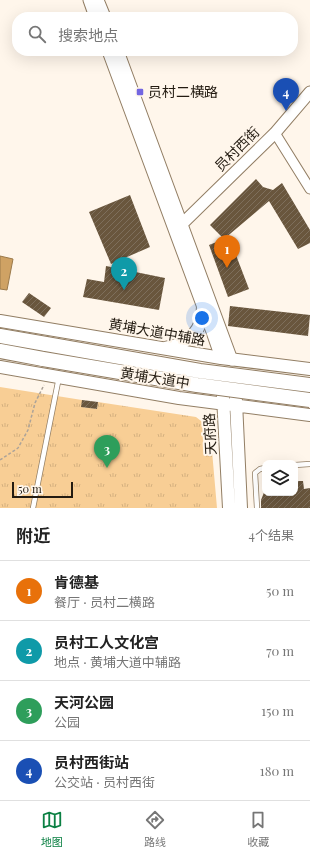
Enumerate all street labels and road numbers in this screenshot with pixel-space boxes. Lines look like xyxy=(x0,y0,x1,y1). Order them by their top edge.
street label: 员村西街 xyxy=(210,122,263,175)
street label: 黄埔大道中辅路 xyxy=(107,314,207,349)
street label: 黄埔大道中 xyxy=(119,363,191,392)
street label: 天府路 xyxy=(199,413,220,455)

